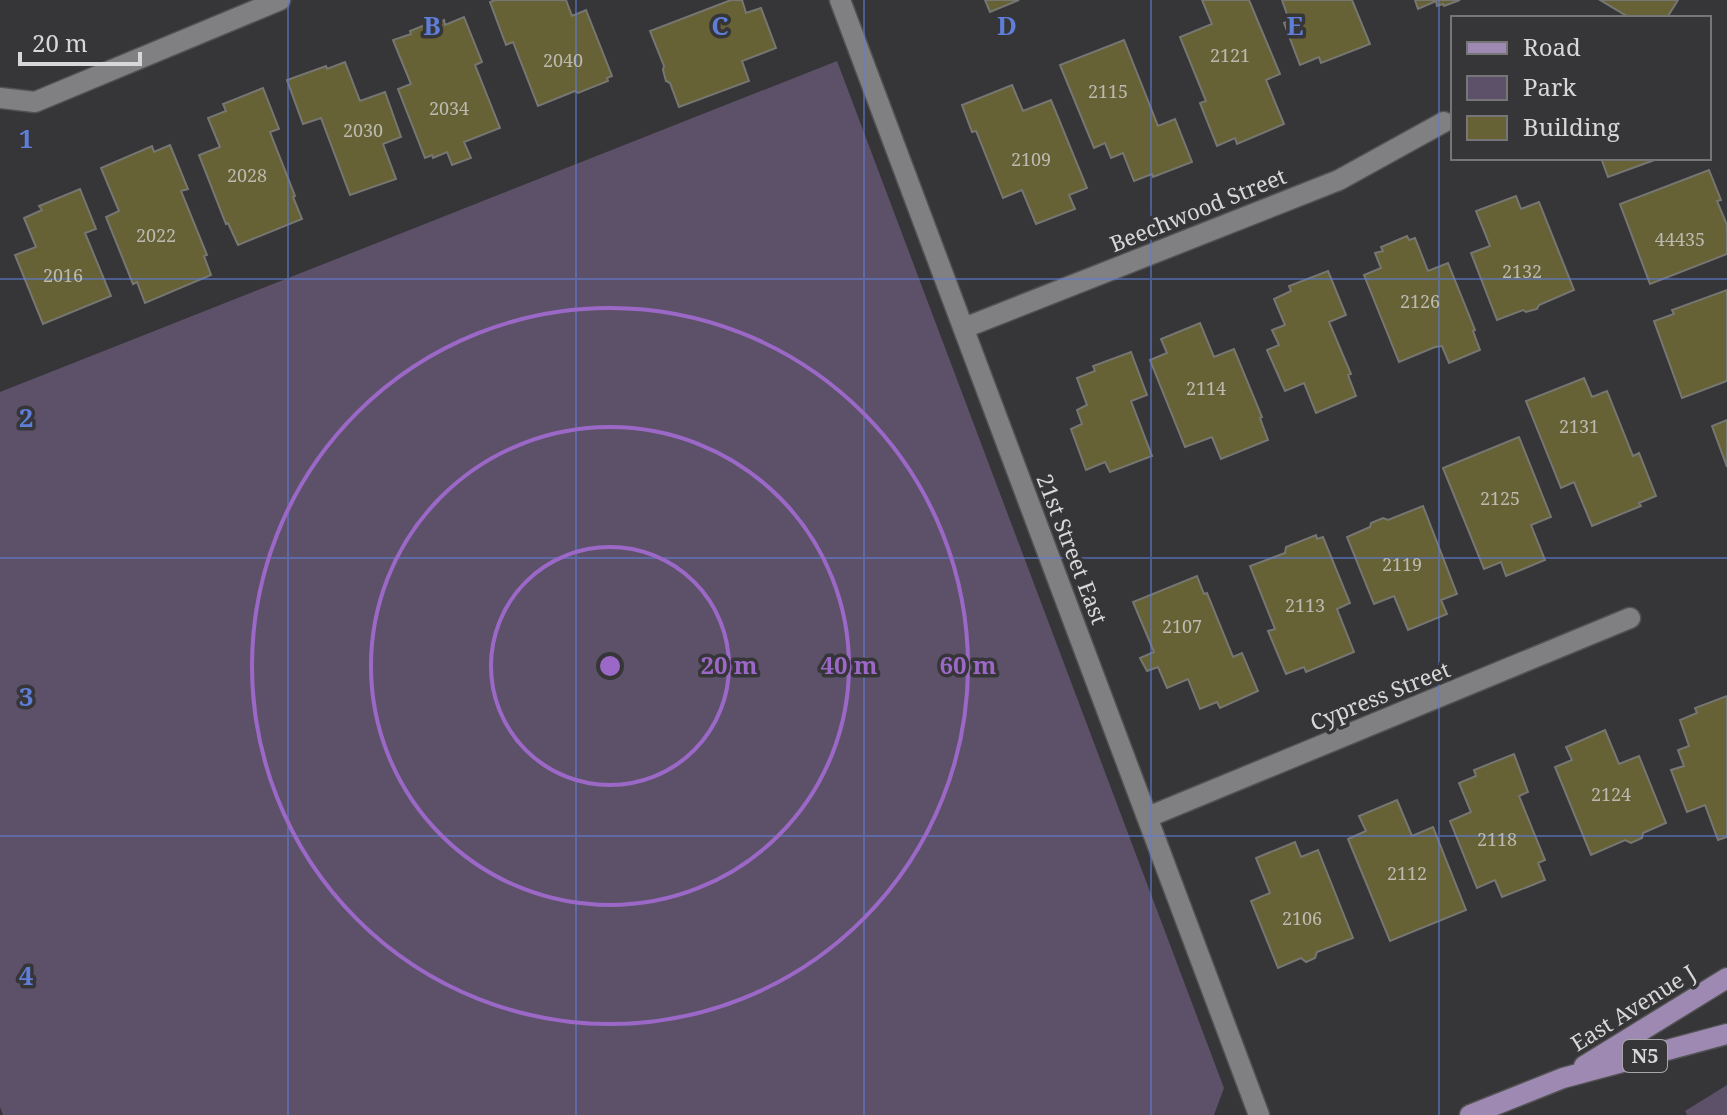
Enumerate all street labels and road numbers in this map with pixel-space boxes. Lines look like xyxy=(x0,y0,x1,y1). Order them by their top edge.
street label: Beechwood Street xyxy=(1105,160,1290,258)
street label: 21st Street East xyxy=(1030,469,1115,628)
street label: Cypress Street xyxy=(1305,653,1454,737)
street label: East Avenue J xyxy=(1564,957,1701,1057)
road number: N5 xyxy=(1623,1040,1667,1072)

